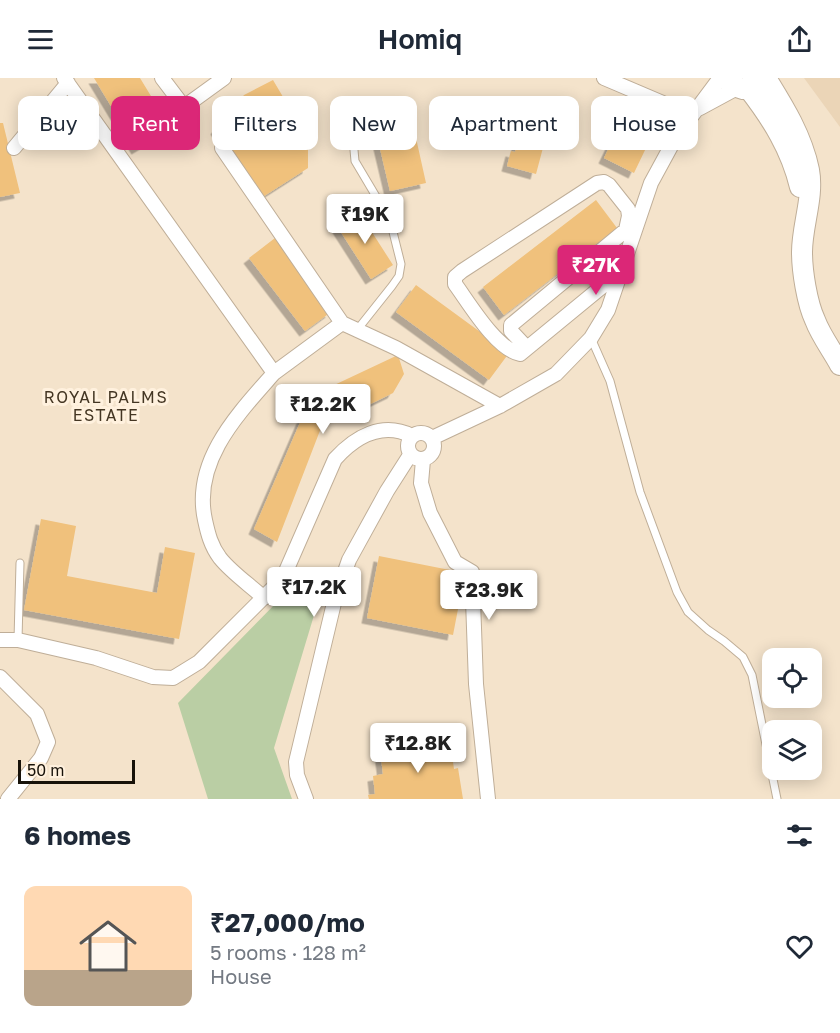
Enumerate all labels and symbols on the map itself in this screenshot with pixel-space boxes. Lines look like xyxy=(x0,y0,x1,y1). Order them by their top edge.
pin: ₹19K xyxy=(329,194,401,245)
pin: ₹27K xyxy=(560,245,632,296)
pin: ₹12.2K xyxy=(274,384,372,435)
district label: ROYAL PALMS ESTATE xyxy=(44,387,168,425)
pin: ₹17.2K xyxy=(265,567,363,618)
pin: ₹23.9K xyxy=(440,570,538,621)
pin: ₹12.8K xyxy=(369,723,467,774)
scale bar xyxy=(18,757,135,784)

